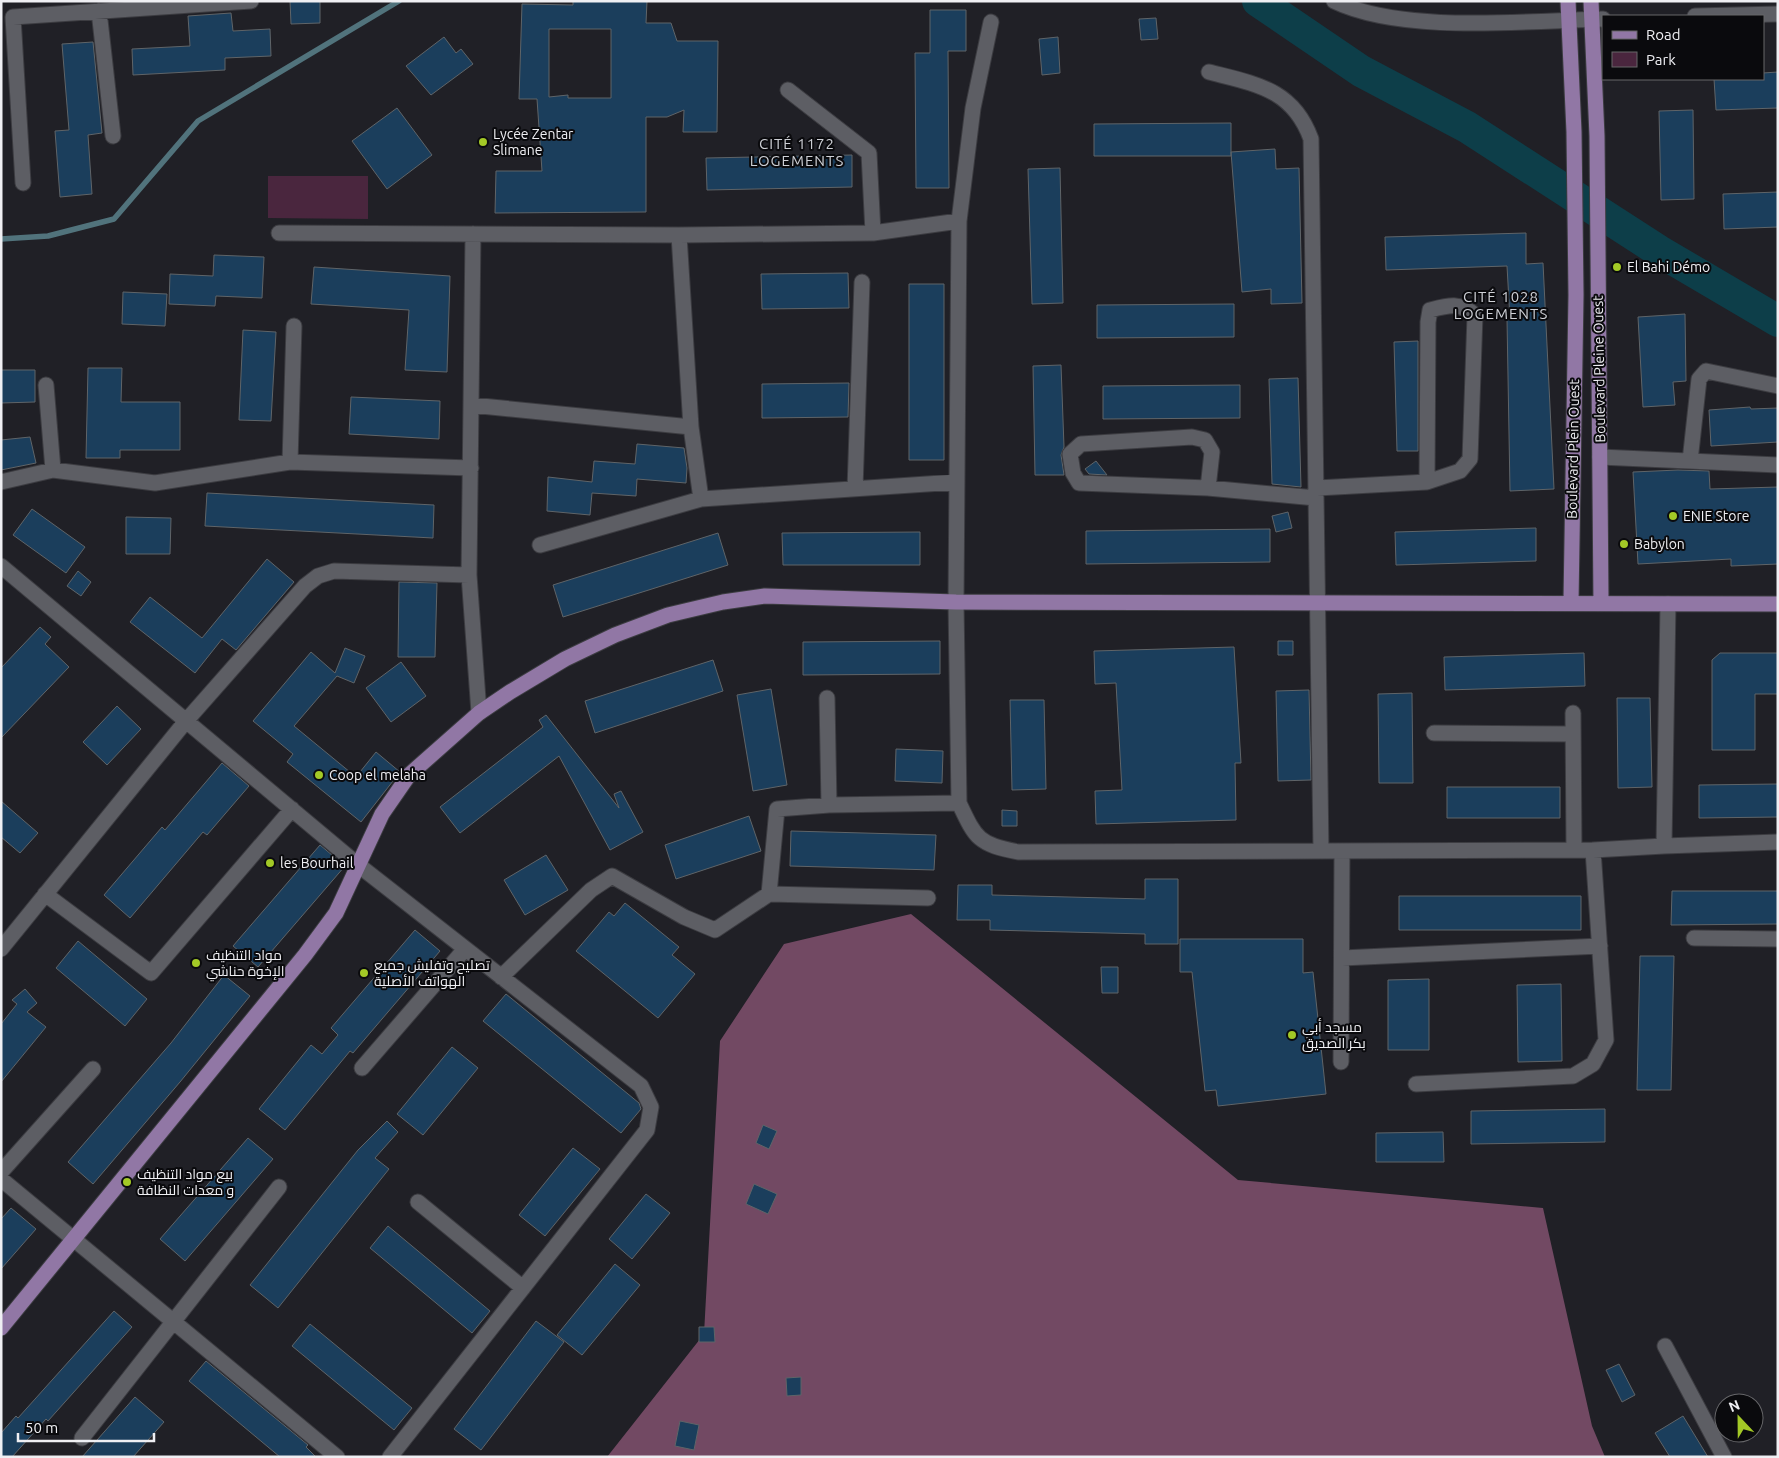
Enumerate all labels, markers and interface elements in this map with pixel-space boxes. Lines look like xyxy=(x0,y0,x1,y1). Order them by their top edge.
legend xyxy=(1602,15,1764,80)
text: Road xyxy=(1646,26,1681,43)
text: Park xyxy=(1646,51,1676,68)
place label: Lycée Zentar Slimane xyxy=(493,126,574,158)
district label: CITÉ 1172 LOGEMENTS xyxy=(750,135,844,169)
marker: Lycée Zentar Slimane xyxy=(477,136,489,148)
place label: El Bahi Démo xyxy=(1627,259,1710,275)
marker: El Bahi Démo xyxy=(1611,261,1623,273)
district label: CITÉ 1028 LOGEMENTS xyxy=(1454,288,1548,322)
street label: Boulevard Pleine Ouest xyxy=(1590,295,1608,443)
street label: Boulevard Plein Ouest xyxy=(1564,379,1582,519)
place label: ENIE Store xyxy=(1683,508,1750,524)
marker: ENIE Store xyxy=(1667,510,1679,522)
place label: Babylon xyxy=(1634,536,1685,552)
marker: Babylon xyxy=(1618,538,1630,550)
place label: Coop el melaha xyxy=(329,767,426,783)
marker: Coop el melaha xyxy=(313,769,325,781)
place label: les Bourhail xyxy=(280,855,354,871)
marker: les Bourhail xyxy=(264,857,276,869)
place label: مواد التنظيف الإخوة حناشي xyxy=(206,947,285,982)
marker: مواد التنظيف الإخوة حناشي xyxy=(190,957,202,969)
place label: تصليح وتفليش جميع الهواتف الأصلية xyxy=(374,957,490,989)
marker: تصليح وتفليش جميع الهواتف الأصلية xyxy=(358,967,370,979)
place label: مسجد أبي بكر الصديق xyxy=(1302,1018,1366,1052)
marker: مسجد أبي بكر الصديق xyxy=(1286,1029,1298,1041)
place label: بيع مواد التنظيف و معدات النظافة xyxy=(137,1166,234,1198)
marker: بيع مواد التنظيف و معدات النظافة xyxy=(121,1176,133,1188)
north arrow xyxy=(1714,1393,1764,1443)
text: N xyxy=(1726,1397,1742,1415)
scale bar xyxy=(18,1410,154,1442)
text: 50 m xyxy=(25,1419,58,1436)

